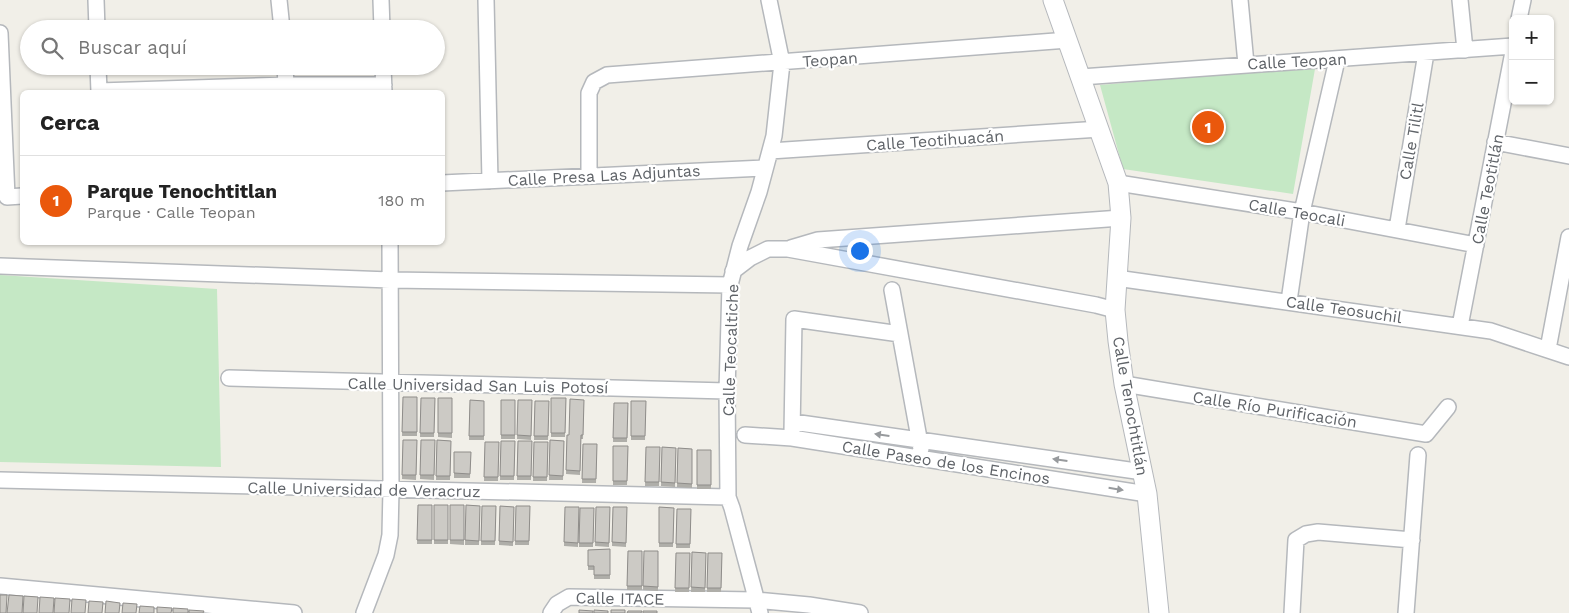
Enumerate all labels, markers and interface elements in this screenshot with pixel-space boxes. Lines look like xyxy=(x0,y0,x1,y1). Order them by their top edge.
map controls xyxy=(1509,15,1554,105)
button: + xyxy=(1509,15,1554,60)
search box xyxy=(20,20,445,75)
icon: search xyxy=(38,34,66,62)
text: Buscar aquí xyxy=(78,36,187,59)
street label: Teopan xyxy=(802,48,858,71)
street label: Calle Teopan xyxy=(1247,49,1347,74)
button: − xyxy=(1509,60,1554,105)
street label: Calle Tilitl xyxy=(1395,101,1428,181)
pin: 1 xyxy=(1192,108,1224,146)
text: Cerca xyxy=(40,110,99,135)
street label: Calle Teotihuacán xyxy=(865,126,1005,155)
street label: Calle Teotitlán xyxy=(1467,132,1508,246)
street label: Calle Presa Las Adjuntas xyxy=(507,161,701,190)
text: Parque Tenochtitlan xyxy=(87,180,277,203)
text: 1 xyxy=(53,191,59,210)
text: 180 m xyxy=(378,191,425,210)
street label: Calle Teocali xyxy=(1247,195,1347,230)
text: Parque · Calle Teopan xyxy=(87,203,256,222)
your location xyxy=(847,238,873,264)
street label: Calle Teocaltiche xyxy=(719,283,742,417)
street label: Calle Teosuchil xyxy=(1285,292,1403,327)
street label: Calle Tenochtitlán xyxy=(1109,335,1152,477)
street label: Calle Universidad San Luis Potosí xyxy=(347,374,609,397)
street label: Calle Río Purificación xyxy=(1191,387,1358,432)
one-way arrow xyxy=(873,430,889,438)
street label: Calle Paseo de los Encinos xyxy=(841,437,1051,488)
one-way arrow xyxy=(1052,456,1068,464)
street label: Calle Universidad de Veracruz xyxy=(247,478,481,501)
one-way arrow xyxy=(1109,485,1125,493)
street label: Calle ITACE xyxy=(575,588,665,609)

